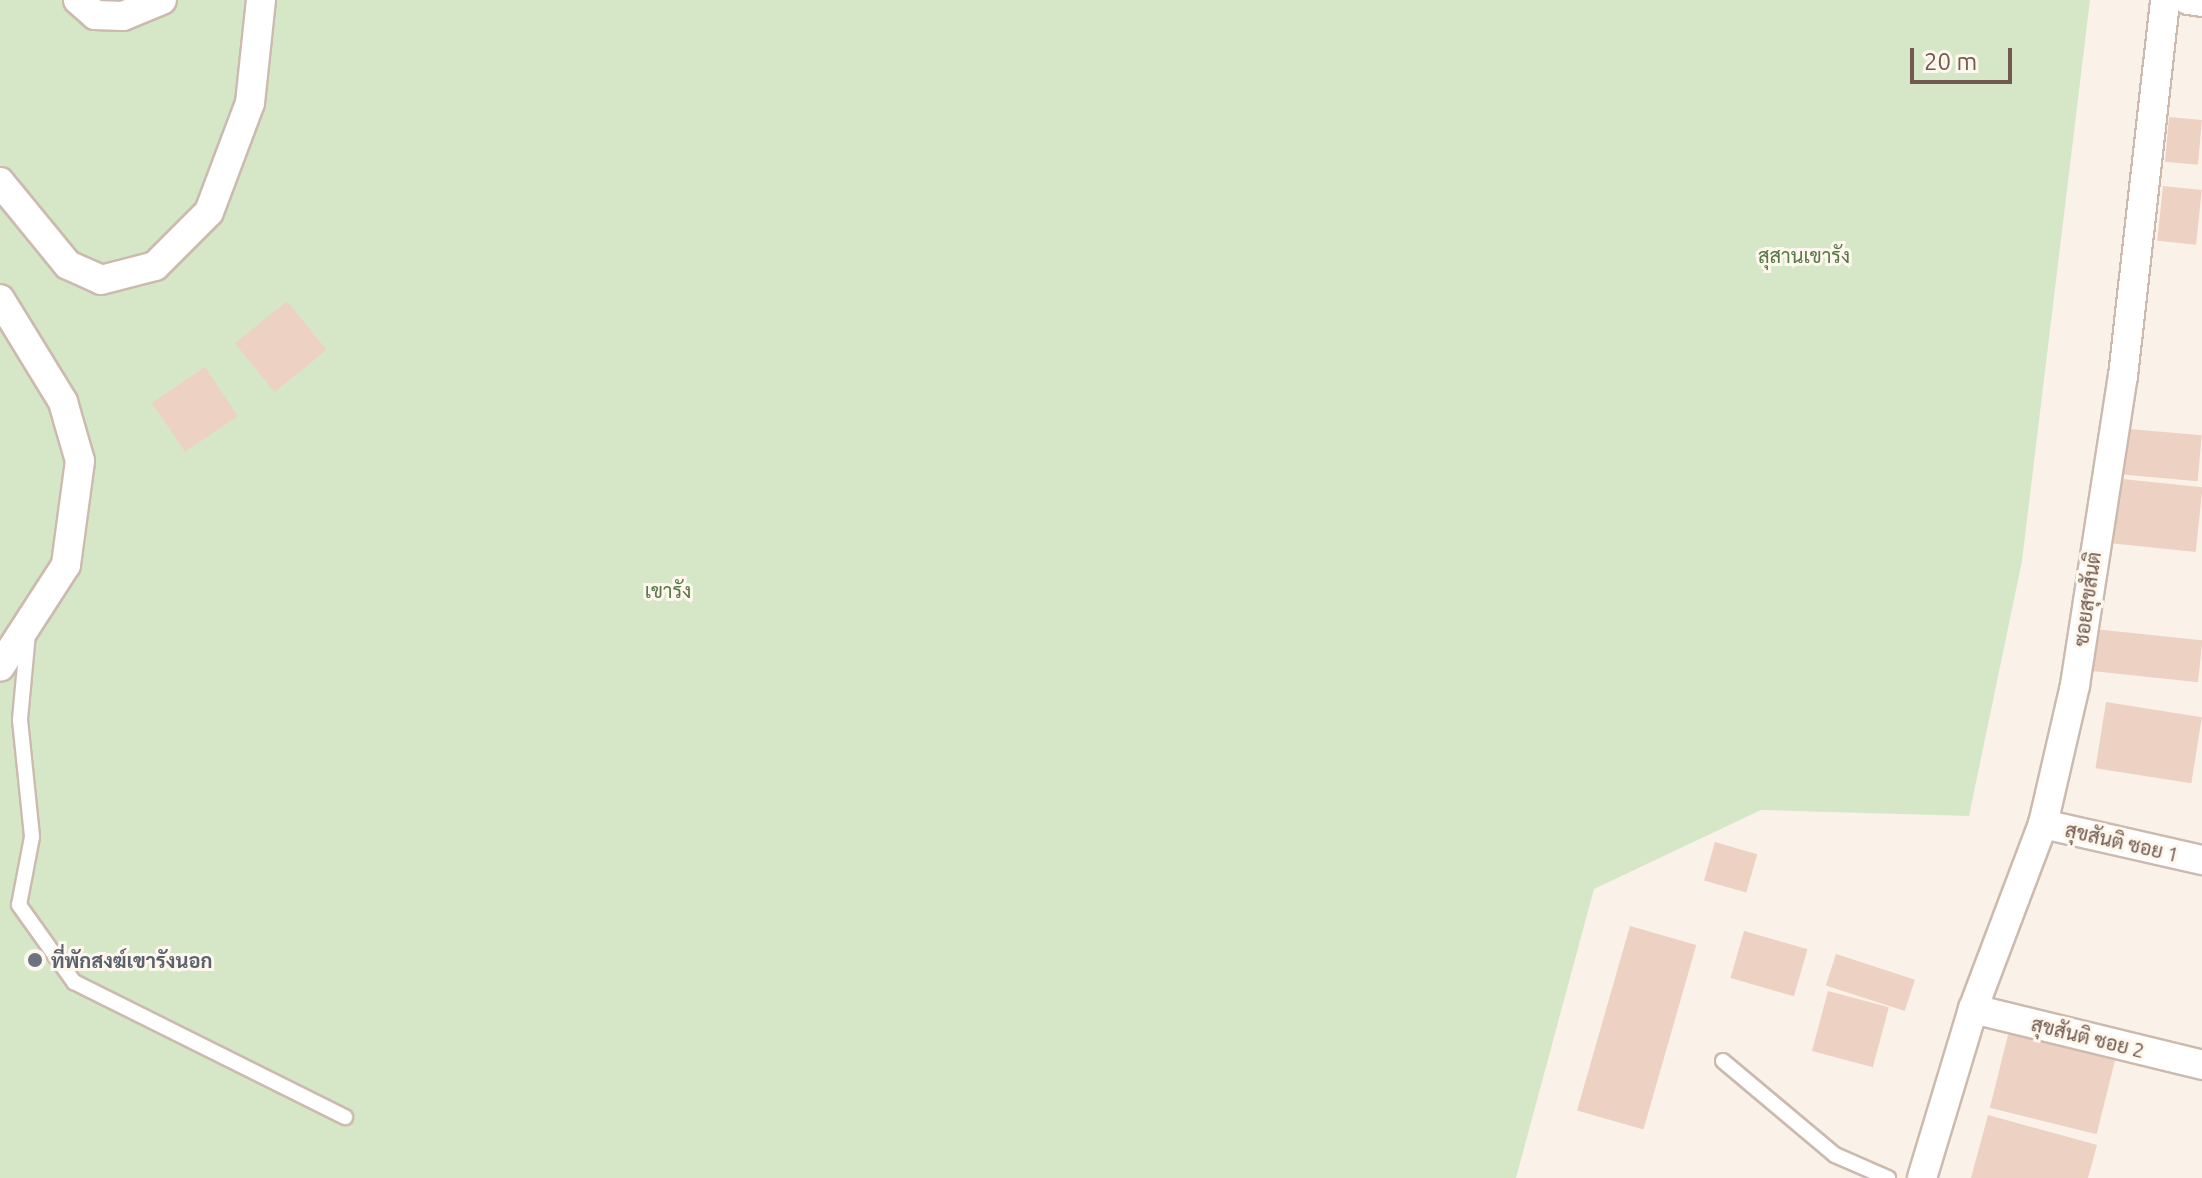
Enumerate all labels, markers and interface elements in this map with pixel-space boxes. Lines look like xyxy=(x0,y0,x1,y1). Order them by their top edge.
scale bar xyxy=(1914,32,2016,82)
text: 20 m xyxy=(1924,48,1977,75)
park label: สุสานเขารัง xyxy=(1758,243,1850,267)
street label: ซอยสุขสันติ xyxy=(2068,550,2106,648)
park label: เขารัง xyxy=(645,578,691,602)
street label: สุขสันติ ซอย 1 xyxy=(2063,817,2181,867)
place label: ที่พักสงฆ์เขารังนอก xyxy=(51,948,212,972)
marker: ที่พักสงฆ์เขารังนอก xyxy=(26,951,44,969)
street label: สุขสันติ ซอย 2 xyxy=(2029,1011,2147,1063)

